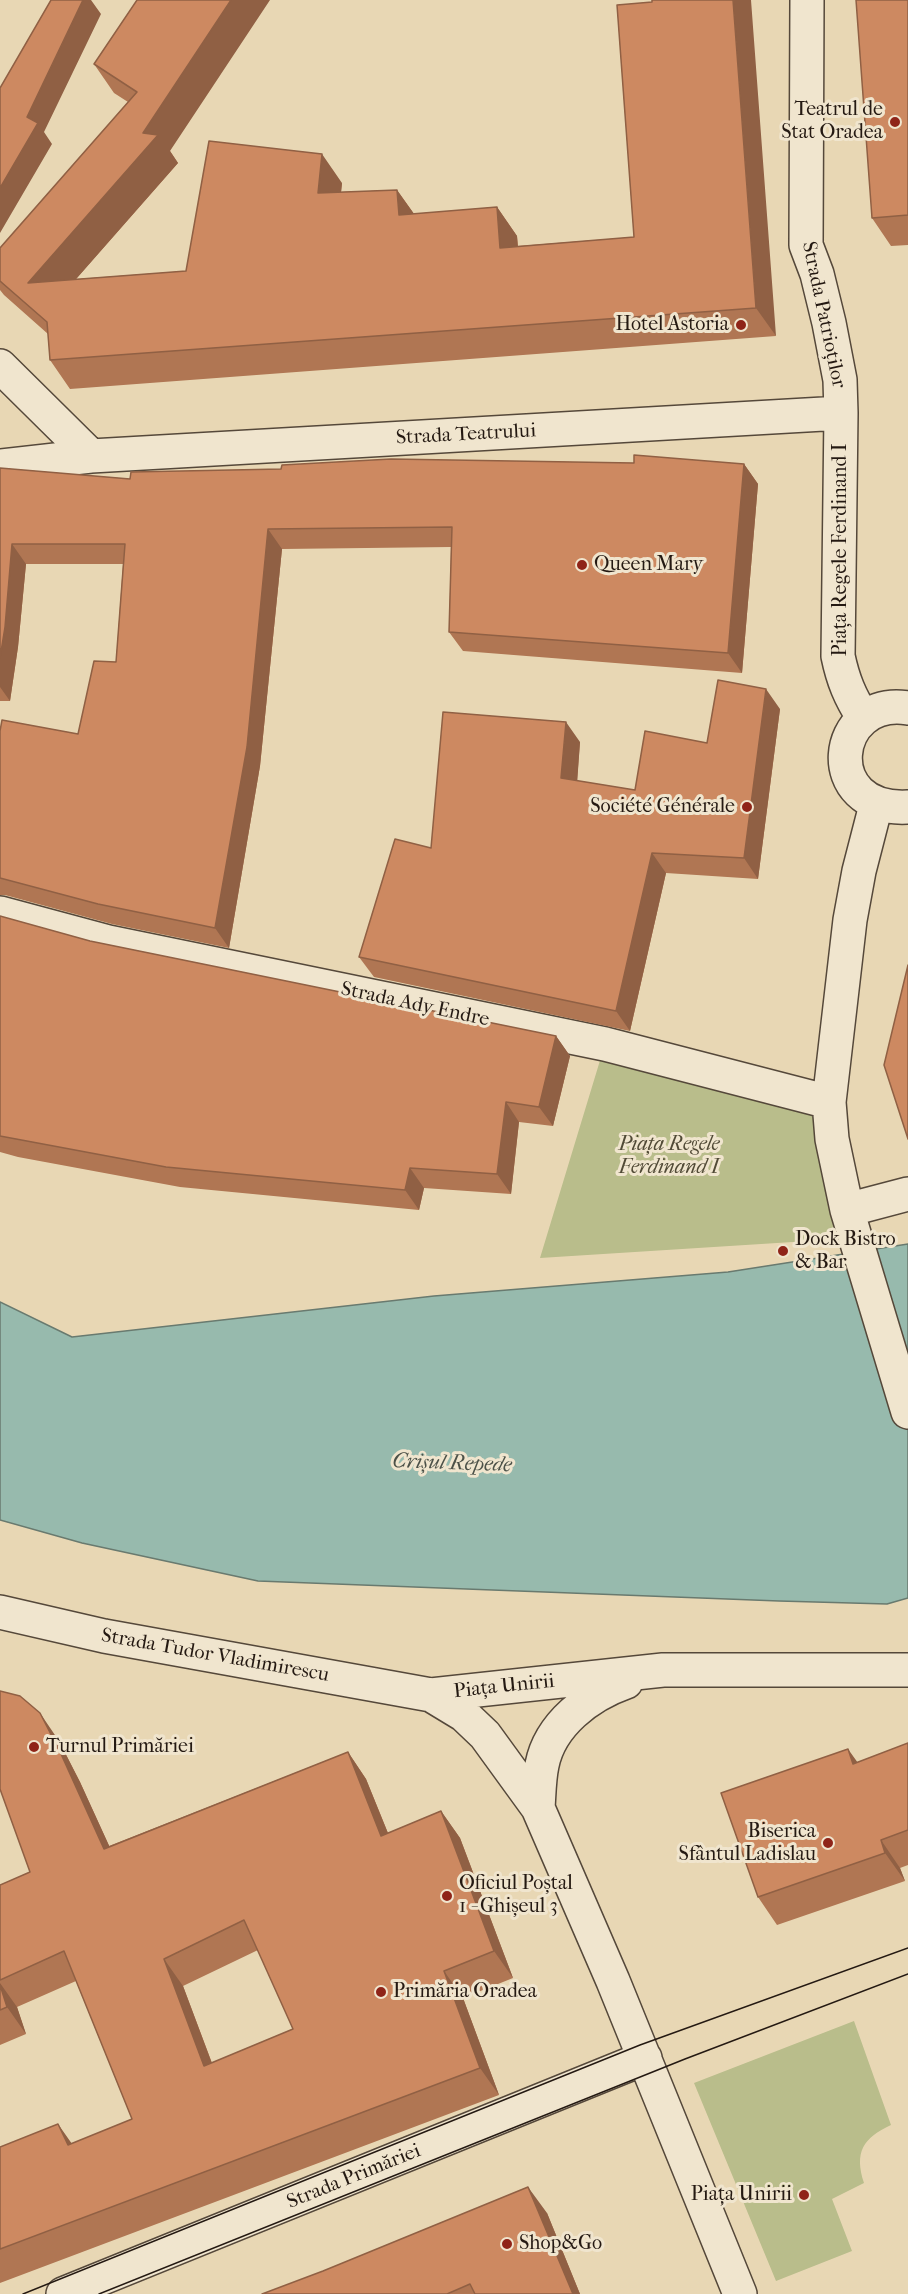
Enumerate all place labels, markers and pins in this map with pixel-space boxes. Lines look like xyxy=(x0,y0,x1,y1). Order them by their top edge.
place label: Teatrul de Stat Oradea xyxy=(781,98,883,145)
marker: Teatrul de Stat Oradea xyxy=(888,115,902,129)
place label: Hotel Astoria xyxy=(615,313,729,337)
marker: Hotel Astoria xyxy=(734,318,748,332)
place label: Queen Mary xyxy=(594,553,703,577)
marker: Queen Mary xyxy=(575,558,589,572)
place label: Société Générale xyxy=(590,795,735,819)
marker: Société Générale xyxy=(740,800,754,814)
place label: Dock Bistro & Bar xyxy=(795,1228,896,1275)
marker: Dock Bistro & Bar xyxy=(776,1244,790,1258)
place label: Turnul Primăriei xyxy=(46,1735,194,1759)
marker: Turnul Primăriei xyxy=(27,1740,41,1754)
place label: Biserica Sfântul Ladislau xyxy=(679,1820,816,1867)
marker: Biserica Sfântul Ladislau xyxy=(821,1836,835,1850)
place label: Oficiul Poștal 1 - Ghișeul 3 xyxy=(459,1872,573,1919)
marker: Oficiul Poștal 1 - Ghișeul 3 xyxy=(440,1889,454,1903)
place label: Primăria Oradea xyxy=(393,1980,537,2004)
marker: Primăria Oradea xyxy=(374,1985,388,1999)
place label: Piața Unirii xyxy=(691,2183,792,2207)
marker: Piața Unirii xyxy=(797,2188,811,2202)
place label: Shop&Go xyxy=(519,2232,602,2256)
marker: Shop&Go xyxy=(500,2237,514,2251)

